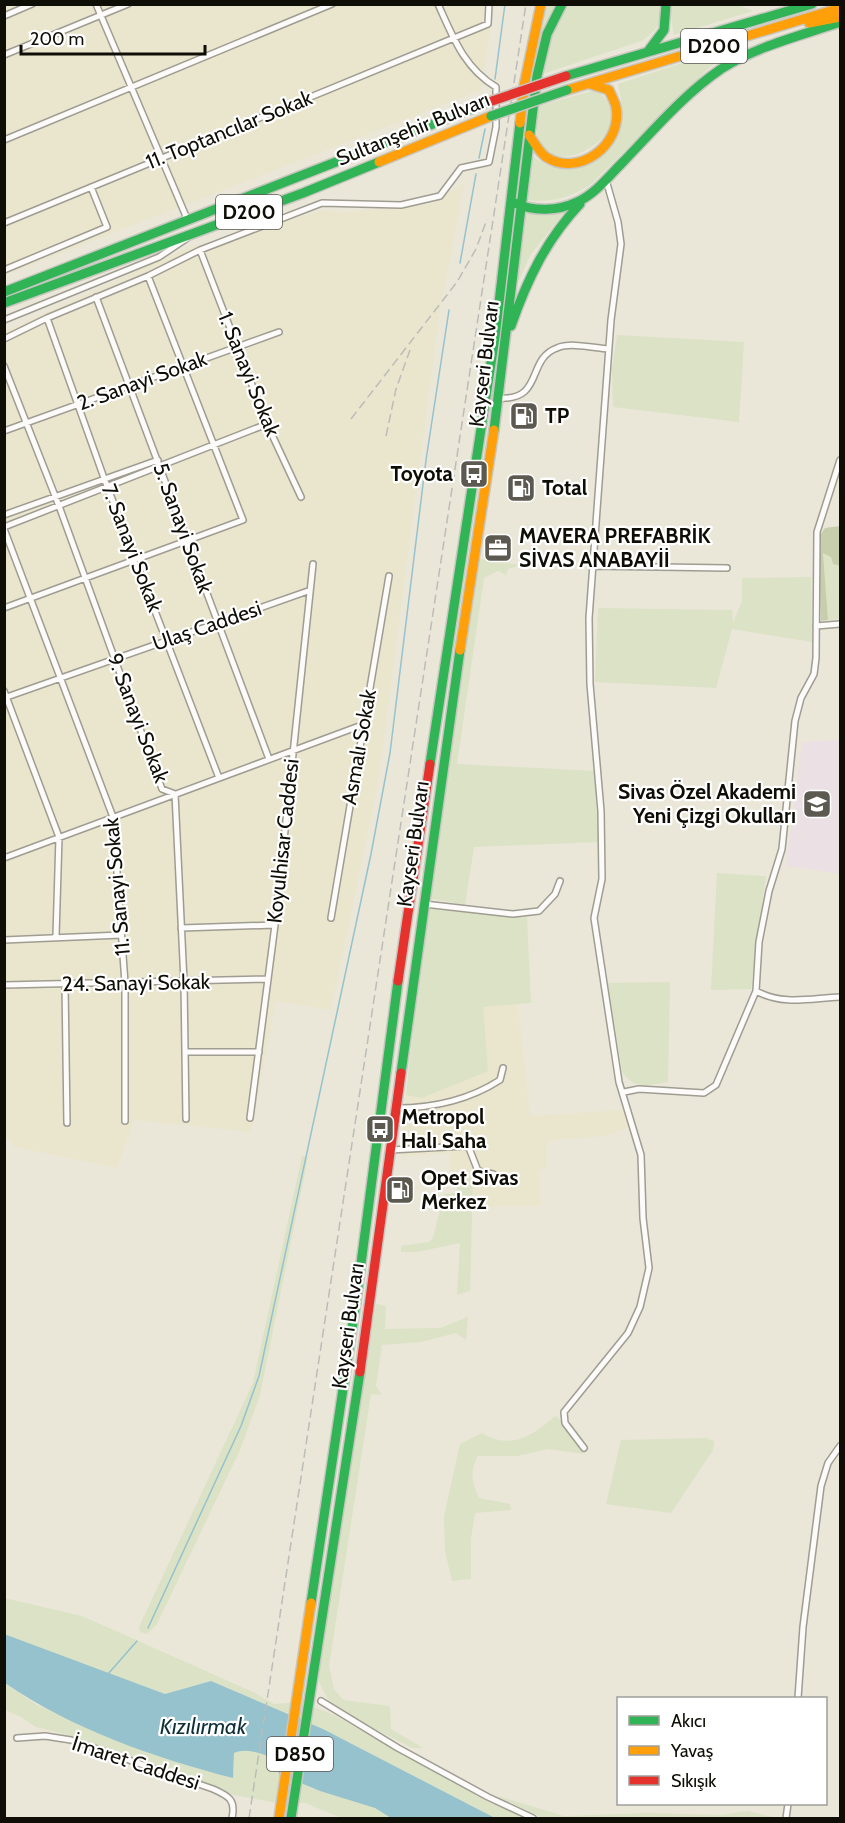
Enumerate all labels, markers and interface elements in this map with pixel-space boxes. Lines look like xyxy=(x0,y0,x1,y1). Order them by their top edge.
scale bar xyxy=(21,18,206,56)
text: 200 m xyxy=(30,28,84,50)
road number: D200 xyxy=(681,29,747,63)
street label: 11. Toptancılar Sokak xyxy=(142,85,316,174)
street label: Sultanşehir Bulvarı xyxy=(332,86,493,171)
road number: D200 xyxy=(216,195,282,229)
street label: Kayseri Bulvarı xyxy=(463,299,504,428)
street label: 1. Sanayi Sokak xyxy=(213,308,286,440)
street label: 2. Sanayi Sokak xyxy=(74,345,211,416)
fuel station icon: TP xyxy=(508,400,540,432)
place label: TP xyxy=(545,403,570,428)
bus stop icon: Toyota xyxy=(458,458,490,490)
street label: 5. Sanayi Sokak xyxy=(148,459,219,597)
place label: Toyota xyxy=(391,461,454,486)
fuel station icon: Total xyxy=(505,472,537,504)
place label: Total xyxy=(542,475,588,500)
street label: 7. Sanayi Sokak xyxy=(97,480,169,616)
place label: MAVERA PREFABRİK SİVAS ANABAYİİ xyxy=(519,523,711,572)
office icon: MAVERA PREFABRİK SİVAS ANABAYİİ xyxy=(482,532,514,564)
street label: Ulaş Caddesi xyxy=(149,595,265,656)
street label: 9. Sanayi Sokak xyxy=(102,650,175,787)
street label: Asmalı Sokak xyxy=(336,687,381,807)
street label: Koyulhisar Caddesi xyxy=(261,757,304,924)
street label: Kayseri Bulvarı xyxy=(391,779,434,909)
place label: Sivas Özel Akademi Yeni Çizgi Okulları xyxy=(618,779,796,828)
school or university icon: Sivas Özel Akademi Yeni Çizgi Okulları xyxy=(801,788,833,820)
street label: 11. Sanayi Sokak xyxy=(98,816,135,957)
street label: 24. Sanayi Sokak xyxy=(62,969,211,996)
place label: Metropol Halı Saha xyxy=(401,1104,487,1153)
bus stop icon: Metropol Halı Saha xyxy=(364,1113,396,1145)
place label: Opet Sivas Merkez xyxy=(421,1165,518,1214)
fuel station icon: Opet Sivas Merkez xyxy=(384,1174,416,1206)
street label: Kayseri Bulvarı xyxy=(326,1261,369,1391)
legend xyxy=(617,1697,827,1805)
text: Akıcı xyxy=(671,1710,706,1732)
water label: Kızılırmak xyxy=(160,1713,247,1740)
street label: İmaret Caddesi xyxy=(69,1730,203,1795)
road number: D850 xyxy=(267,1737,333,1771)
text: Yavaş xyxy=(670,1740,713,1762)
text: Sıkışık xyxy=(671,1770,717,1792)

